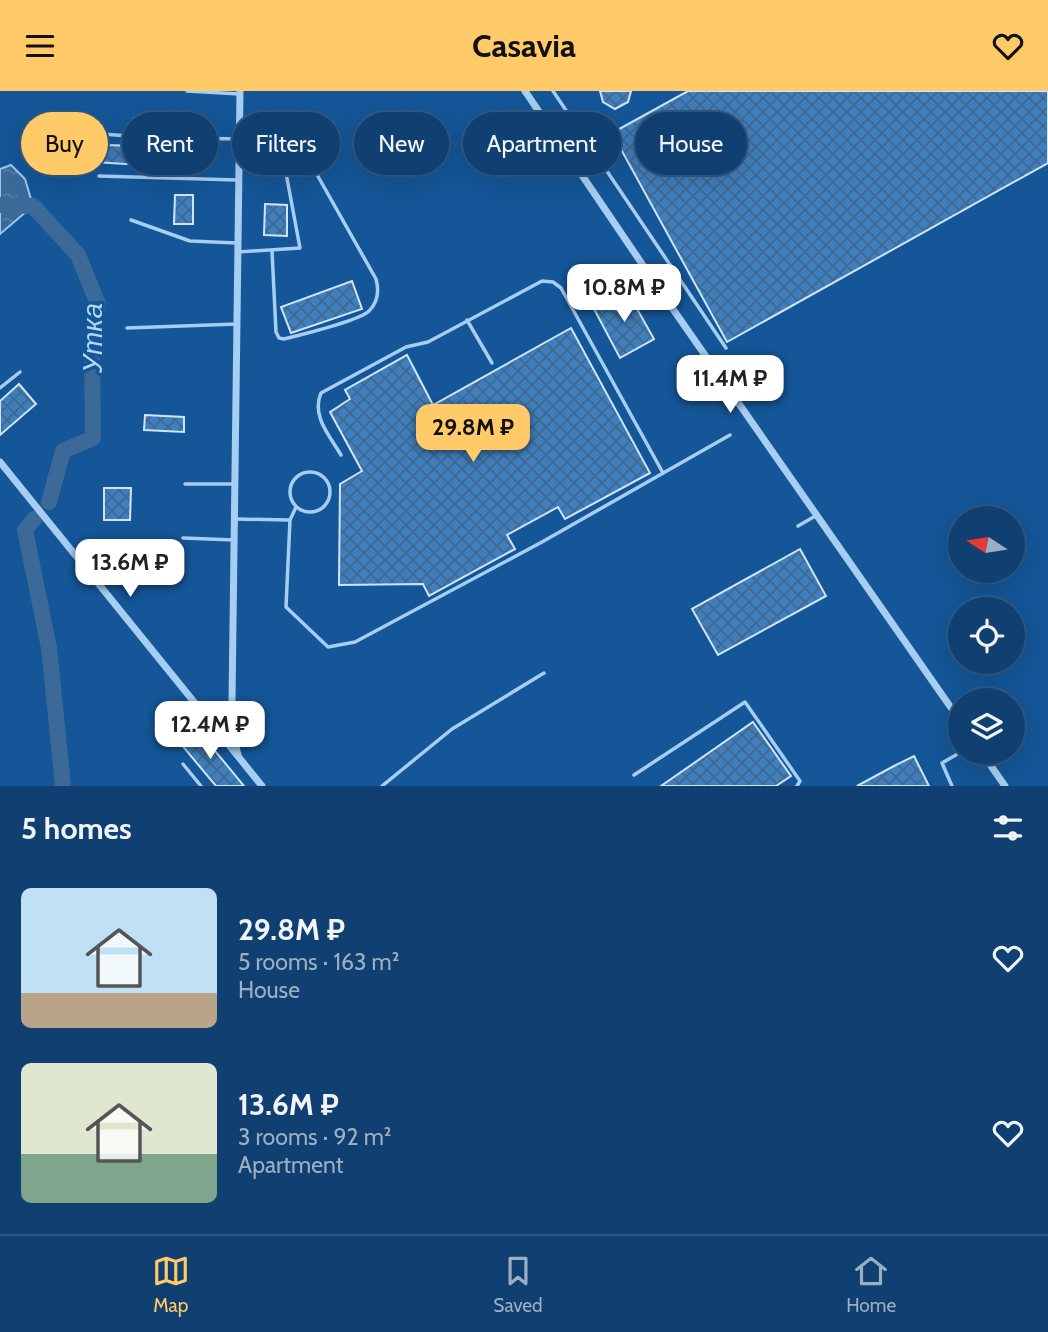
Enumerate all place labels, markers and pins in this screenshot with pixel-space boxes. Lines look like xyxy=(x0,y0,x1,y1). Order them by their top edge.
pin: 10.8M ₽ xyxy=(559,265,689,324)
pin: 11.4M ₽ xyxy=(665,355,795,415)
pin: 29.8M ₽ xyxy=(408,405,538,464)
pin: 13.6M ₽ xyxy=(65,539,195,599)
pin: 12.4M ₽ xyxy=(145,701,275,761)

